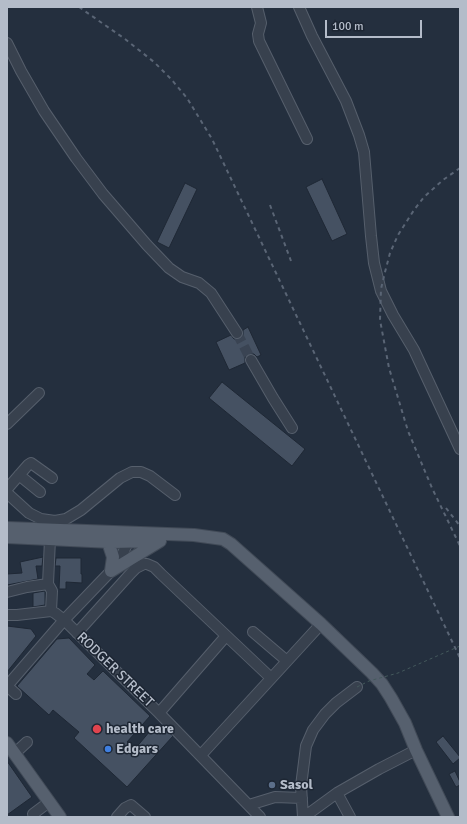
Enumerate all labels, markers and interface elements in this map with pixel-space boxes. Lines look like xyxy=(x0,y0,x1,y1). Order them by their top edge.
scale bar xyxy=(327,12,424,38)
text: 100 m xyxy=(332,19,364,34)
street label: RODGER STREET xyxy=(73,629,157,711)
place label: health care xyxy=(106,721,174,737)
marker: health care xyxy=(91,723,103,735)
place label: Edgars xyxy=(116,741,158,757)
marker: Edgars xyxy=(103,744,113,754)
place label: Sasol xyxy=(280,777,313,793)
marker: Sasol xyxy=(267,780,277,790)

